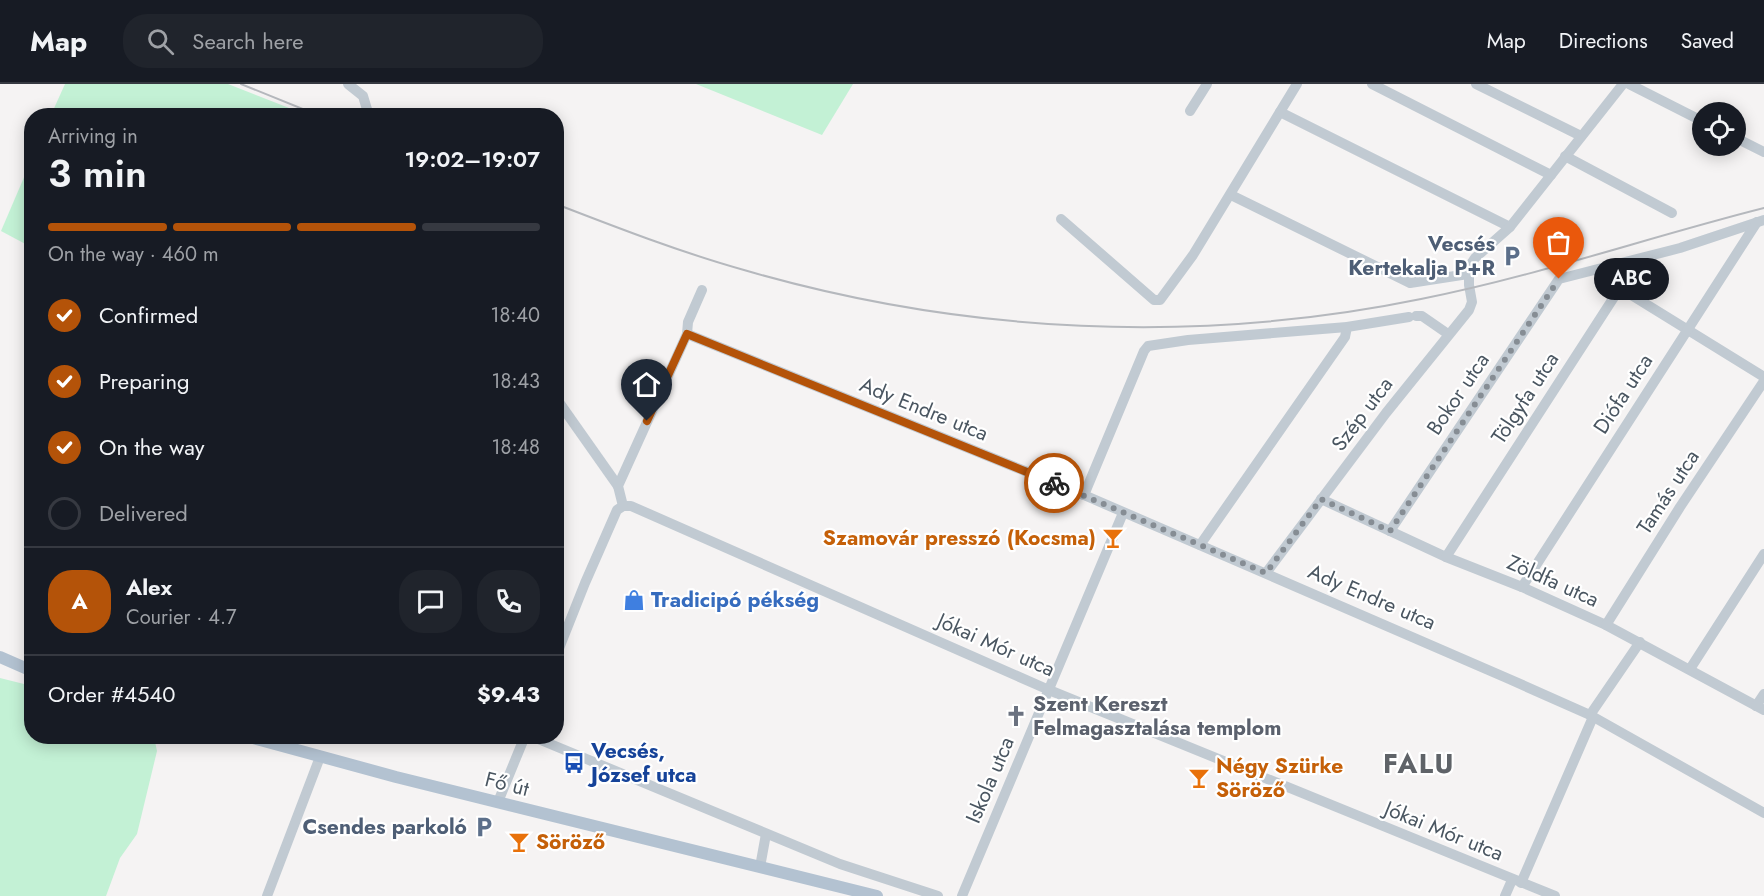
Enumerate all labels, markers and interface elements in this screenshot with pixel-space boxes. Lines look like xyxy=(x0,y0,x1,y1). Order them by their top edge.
search box xyxy=(123,14,543,68)
text: Map xyxy=(30,21,87,62)
icon: search xyxy=(144,25,177,58)
text: Search here xyxy=(192,25,304,57)
text: Map xyxy=(1487,26,1526,56)
text: Directions xyxy=(1559,26,1648,56)
text: Saved xyxy=(1681,26,1734,56)
map controls xyxy=(1692,102,1746,156)
button: locate xyxy=(1692,102,1746,156)
text: Arriving in xyxy=(48,122,138,151)
text: 19:02–19:07 xyxy=(405,143,540,175)
text: 3 min xyxy=(48,145,147,202)
pin xyxy=(1533,217,1584,279)
icon: bag xyxy=(1542,226,1575,259)
place label: Vecsés Kertekalja P+R xyxy=(1348,229,1495,283)
text: On the way · 460 m xyxy=(48,240,219,269)
parking icon: Vecsés Kertekalja P+R xyxy=(1500,244,1524,268)
callout: ABC xyxy=(1595,258,1670,300)
text: ABC xyxy=(1611,264,1652,293)
icon: check xyxy=(48,299,81,332)
text: Confirmed xyxy=(99,299,198,331)
text: 18:40 xyxy=(490,301,540,330)
street label: Tölgyfa utca xyxy=(1484,346,1566,450)
street label: Bokor utca xyxy=(1419,347,1497,441)
street label: Diófa utca xyxy=(1586,348,1660,440)
pin xyxy=(621,359,672,421)
icon: check xyxy=(48,365,81,398)
text: Preparing xyxy=(99,365,190,397)
text: 18:43 xyxy=(492,367,540,396)
icon: home xyxy=(630,368,663,401)
street label: Ady Endre utca xyxy=(855,370,993,448)
street label: Szép utca xyxy=(1324,371,1400,457)
icon: check xyxy=(48,431,81,464)
text: On the way xyxy=(99,431,204,463)
text: 18:48 xyxy=(492,433,540,462)
street label: Tamás utca xyxy=(1629,444,1707,540)
courier xyxy=(1024,453,1084,513)
icon: bike xyxy=(1038,467,1071,500)
text: Delivered xyxy=(99,497,188,529)
place label: Szamovár presszó (Kocsma) xyxy=(823,523,1096,553)
bar icon: Szamovár presszó (Kocsma) xyxy=(1101,526,1125,550)
street label: Zöldfa utca xyxy=(1502,547,1604,615)
street label: Ady Endre utca xyxy=(1303,557,1441,637)
button: chat xyxy=(399,570,462,633)
button: phone xyxy=(477,570,540,633)
text: Alex xyxy=(126,571,172,603)
text: A xyxy=(71,585,88,617)
place label: Tradicipó pékség xyxy=(651,585,819,615)
shop icon: Tradicipó pékség xyxy=(622,588,646,612)
text: Courier · 4.7 xyxy=(126,603,237,632)
street label: Jókai Mór utca xyxy=(930,604,1060,684)
text: Order #4540 xyxy=(48,678,176,710)
text: $9.43 xyxy=(477,678,540,710)
place label: Szent Kereszt Felmagasztalása templom xyxy=(1033,689,1281,743)
church icon: Szent Kereszt Felmagasztalása templom xyxy=(1004,704,1028,728)
street label: Iskola utca xyxy=(958,732,1022,828)
place label: Vecsés, József utca xyxy=(587,736,697,790)
district label: FALU xyxy=(1383,744,1455,783)
bus stop icon: Vecsés, József utca xyxy=(562,751,586,775)
place label: Négy Szürke Söröző xyxy=(1216,751,1343,805)
street label: Fő út xyxy=(482,764,532,804)
bar icon: Négy Szürke Söröző xyxy=(1187,766,1211,790)
street label: Jókai Mór utca xyxy=(1377,792,1508,868)
place label: Csendes parkoló xyxy=(303,812,467,842)
parking icon: Csendes parkoló xyxy=(472,815,496,839)
place label: Söröző xyxy=(536,827,605,857)
bar icon: Söröző xyxy=(507,830,531,854)

